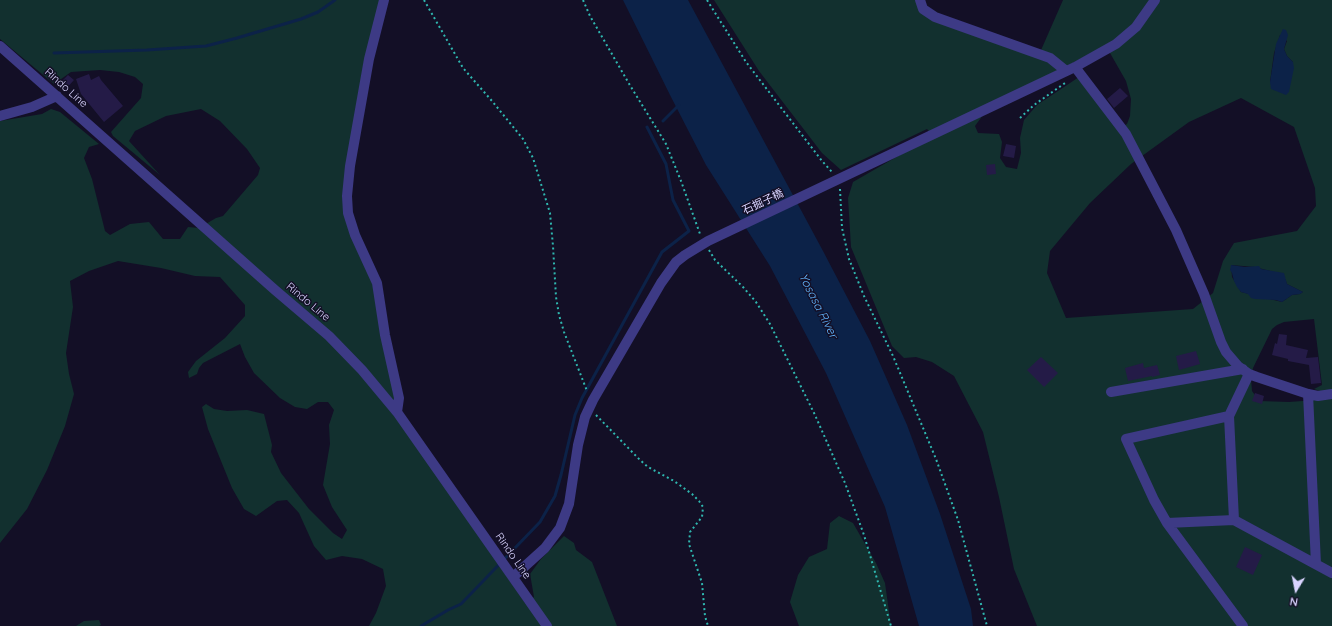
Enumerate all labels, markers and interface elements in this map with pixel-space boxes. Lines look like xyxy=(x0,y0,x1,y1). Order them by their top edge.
street label: Rindo Line xyxy=(42,65,90,111)
street label: 石掘子橋 xyxy=(740,187,786,217)
water label: Yosasa River xyxy=(795,271,841,341)
street label: Rindo Line xyxy=(283,280,333,324)
street label: Rindo Line xyxy=(492,530,534,582)
north arrow xyxy=(1276,570,1316,610)
text: N xyxy=(1289,594,1299,609)

